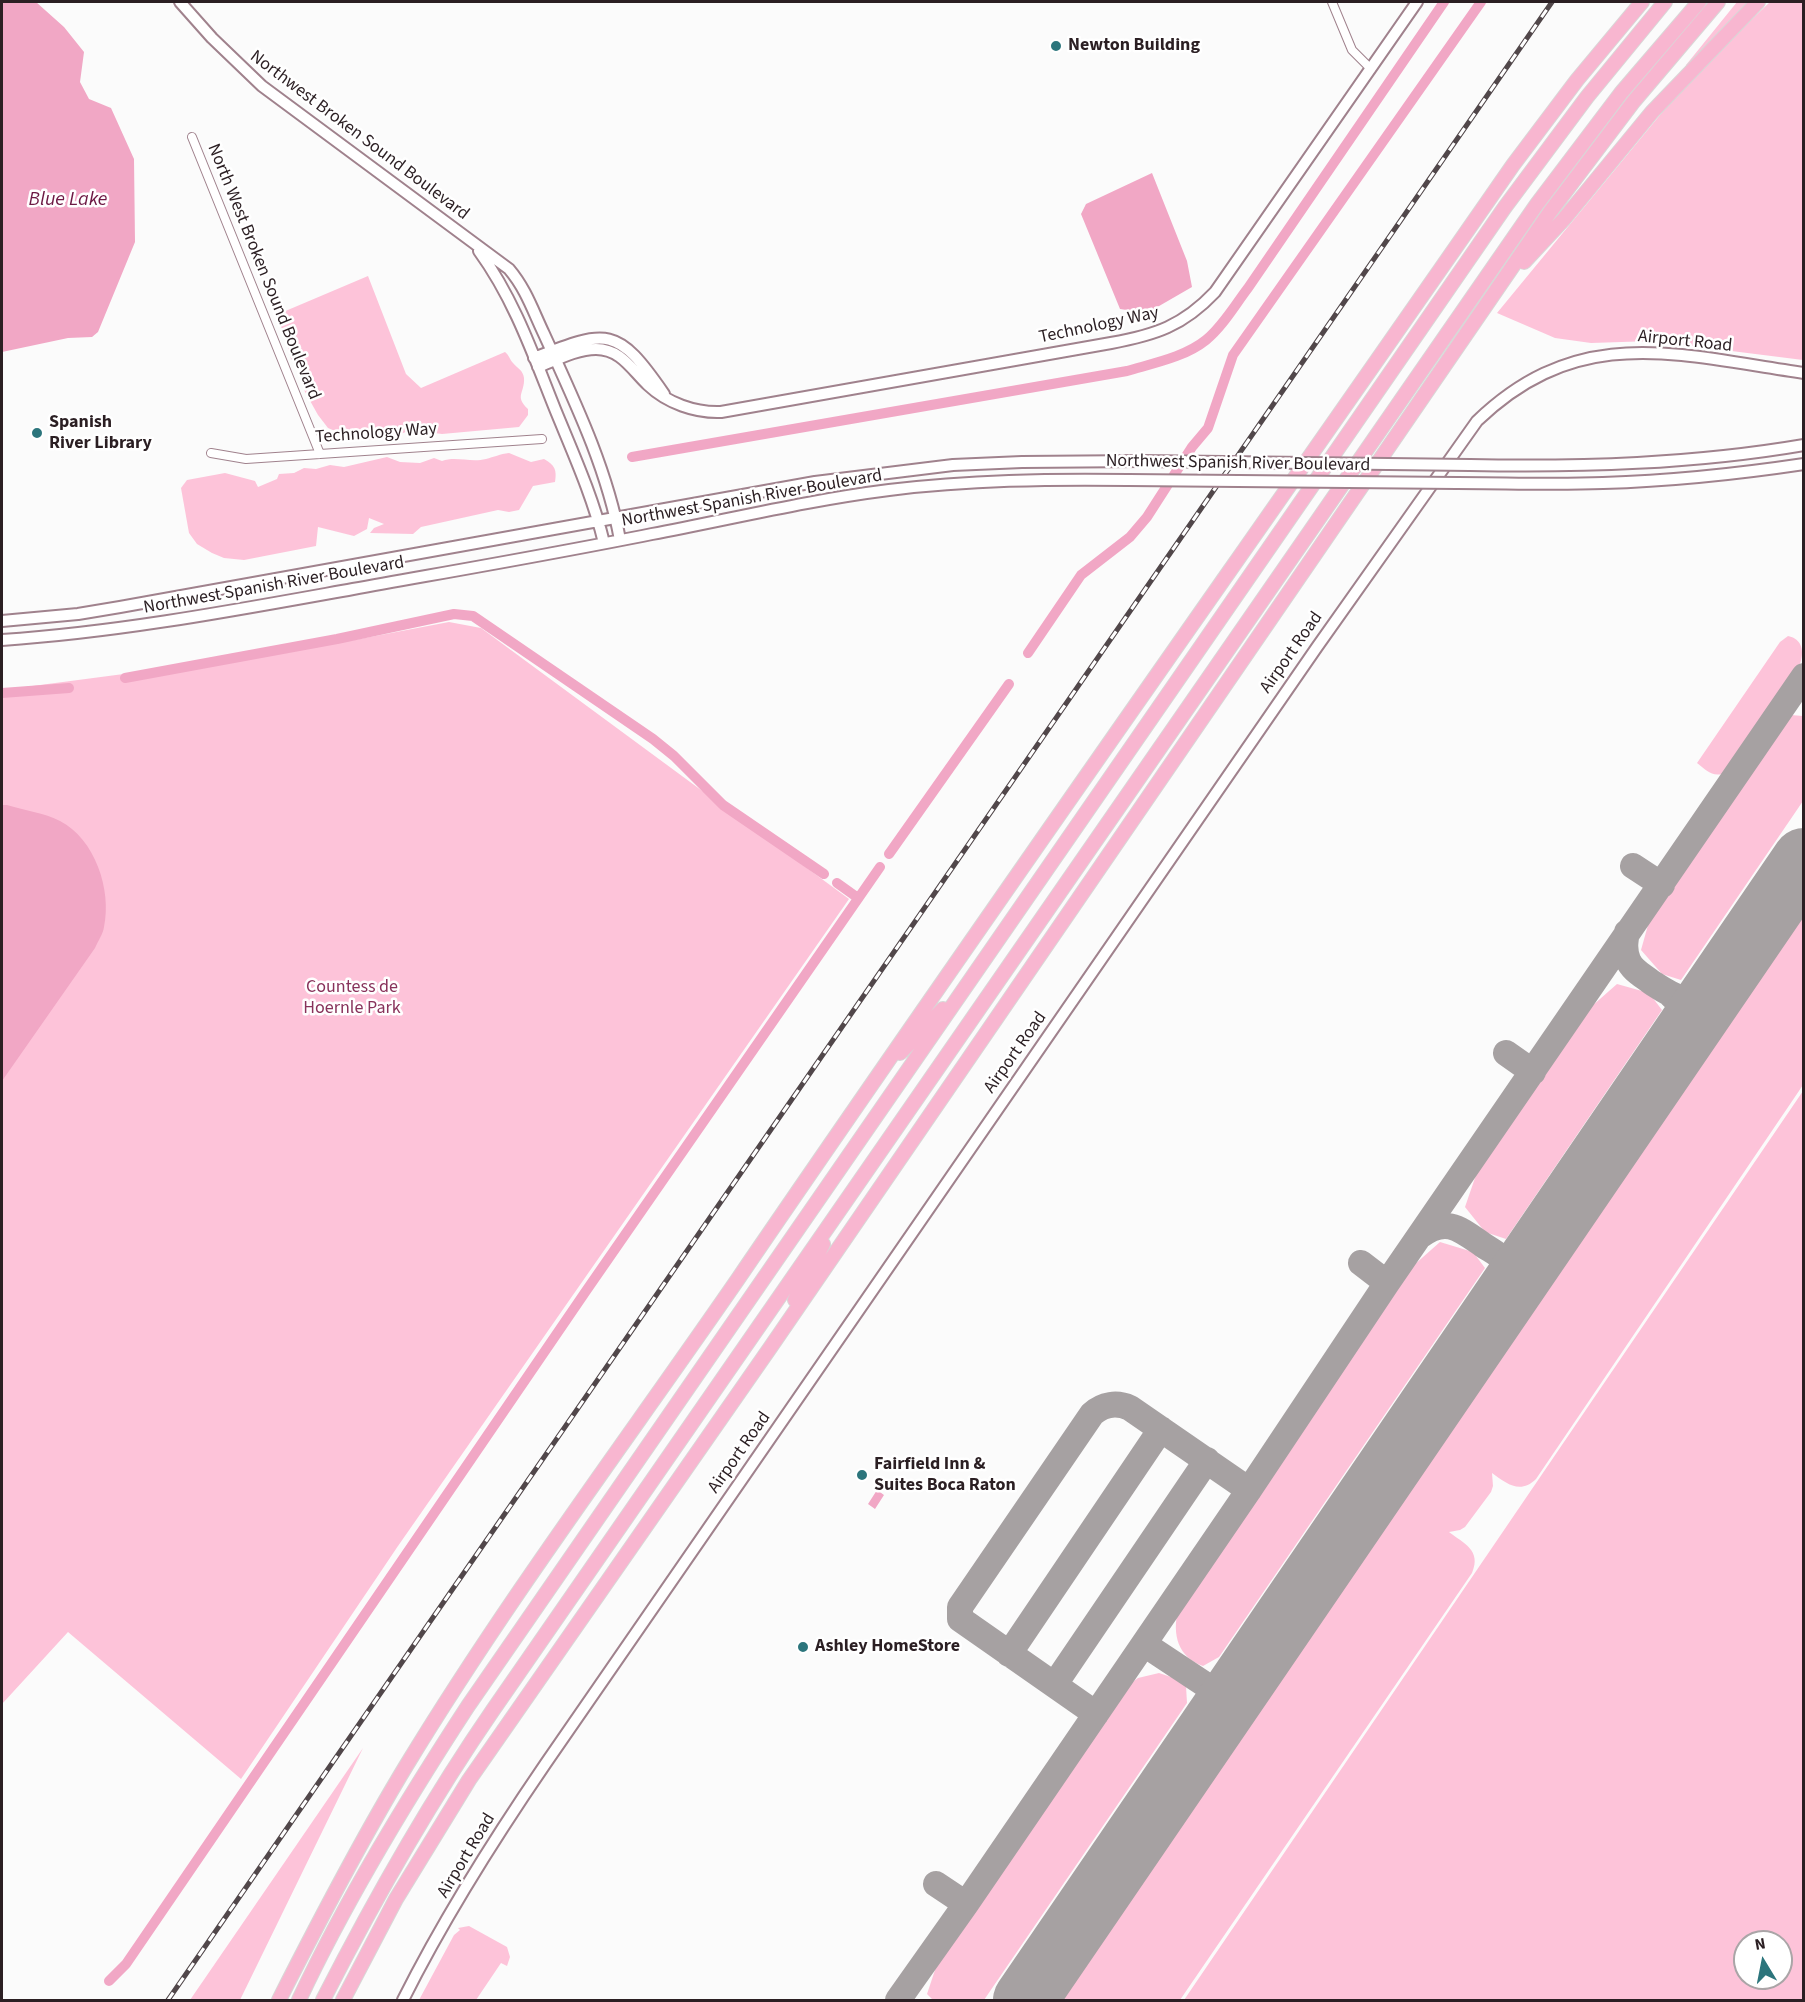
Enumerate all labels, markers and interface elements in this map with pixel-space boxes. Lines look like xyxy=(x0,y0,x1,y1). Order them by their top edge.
place label: Newton Building xyxy=(1068,35,1200,57)
marker: Newton Building xyxy=(1049,39,1063,53)
street label: Northwest Broken Sound Boulevard xyxy=(245,46,473,226)
street label: North West Broken Sound Boulevard xyxy=(202,141,324,403)
water label: Blue Lake xyxy=(29,189,107,213)
street label: Technology Way xyxy=(1037,303,1161,349)
street label: Airport Road xyxy=(1637,326,1733,358)
place label: Spanish River Library xyxy=(49,412,152,454)
street label: Technology Way xyxy=(314,419,438,449)
marker: Spanish River Library xyxy=(30,426,44,440)
street label: Northwest Spanish River Boulevard xyxy=(1106,451,1370,477)
street label: Northwest Spanish River Boulevard xyxy=(620,465,884,533)
street label: Northwest Spanish River Boulevard xyxy=(142,552,406,620)
street label: Airport Road xyxy=(1256,608,1328,698)
park label: Countess de Hoernle Park xyxy=(303,977,401,1020)
street label: Airport Road xyxy=(980,1008,1052,1098)
street label: Airport Road xyxy=(704,1408,776,1498)
place label: Fairfield Inn & Suites Boca Raton xyxy=(874,1454,1016,1496)
marker: Fairfield Inn & Suites Boca Raton xyxy=(855,1468,869,1482)
place label: Ashley HomeStore xyxy=(815,1636,960,1658)
marker: Ashley HomeStore xyxy=(796,1640,810,1654)
street label: Airport Road xyxy=(433,1810,501,1902)
north arrow xyxy=(1733,1930,1793,1990)
text: N xyxy=(1753,1932,1767,1956)

